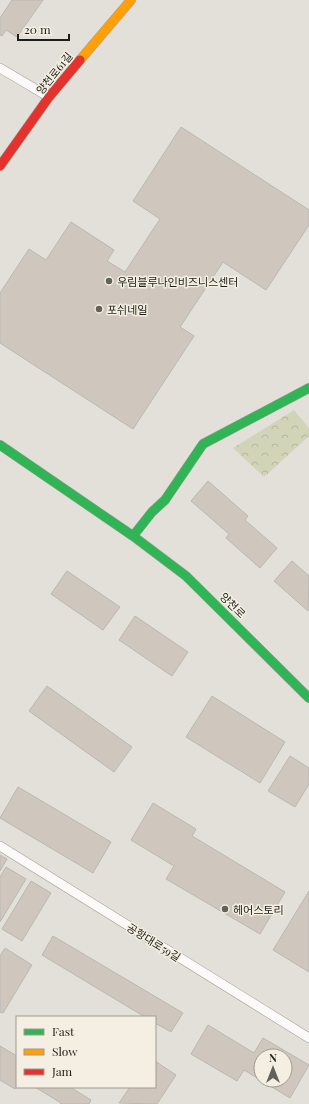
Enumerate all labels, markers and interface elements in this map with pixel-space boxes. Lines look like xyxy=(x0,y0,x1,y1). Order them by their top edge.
scale bar xyxy=(18,16,69,42)
text: 20 m xyxy=(24,21,51,37)
street label: 양천로61길 xyxy=(32,49,76,97)
place label: 우림블루나인비즈니스센터 xyxy=(117,274,238,289)
marker: 우림블루나인비즈니스센터 xyxy=(104,276,114,286)
place label: 포쉬네일 xyxy=(107,302,147,317)
marker: 포쉬네일 xyxy=(94,304,104,314)
street label: 양천로 xyxy=(217,589,249,621)
place label: 헤어스토리 xyxy=(233,902,284,917)
marker: 헤어스토리 xyxy=(220,904,230,914)
street label: 공항대로59길 xyxy=(124,920,184,964)
legend xyxy=(16,1016,156,1088)
text: Fast xyxy=(52,1023,75,1039)
text: Slow xyxy=(52,1043,78,1059)
north arrow xyxy=(253,1048,293,1088)
text: N xyxy=(269,1050,277,1065)
text: Jam xyxy=(51,1063,73,1079)

